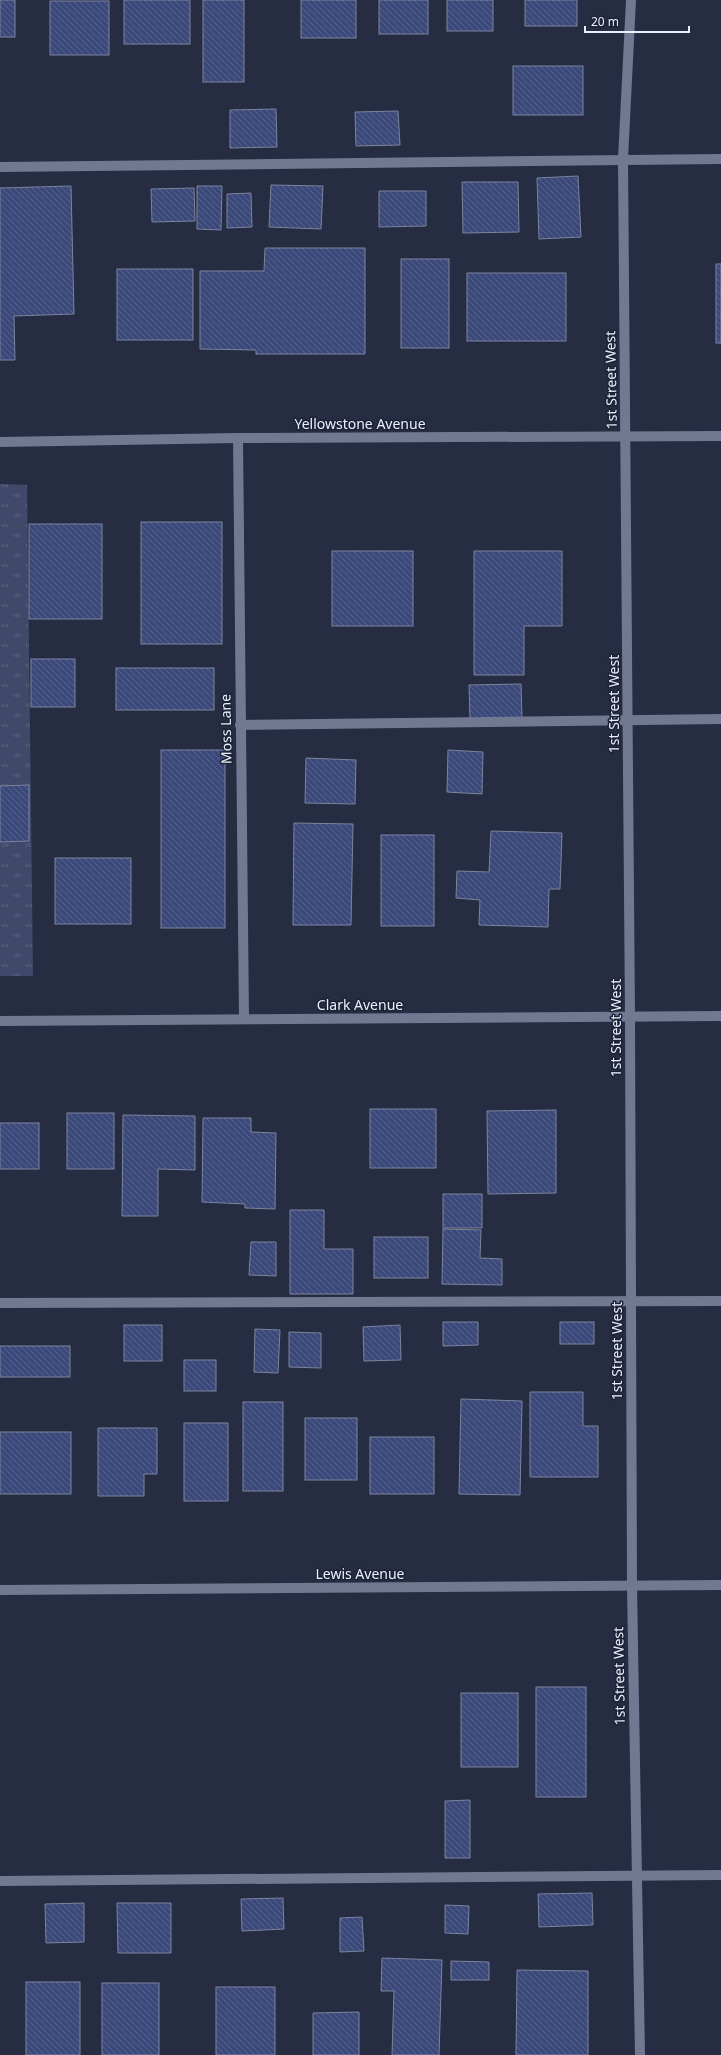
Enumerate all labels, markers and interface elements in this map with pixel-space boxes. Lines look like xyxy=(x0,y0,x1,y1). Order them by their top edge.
scale bar xyxy=(585,8,689,34)
text: 20 m xyxy=(591,13,619,30)
street label: 1st Street West xyxy=(600,331,621,429)
street label: Yellowstone Avenue xyxy=(294,414,426,433)
street label: 1st Street West xyxy=(604,655,623,753)
street label: Moss Lane xyxy=(215,694,236,764)
street label: 1st Street West xyxy=(606,979,625,1077)
street label: Clark Avenue xyxy=(317,995,403,1014)
street label: 1st Street West xyxy=(607,1302,626,1400)
street label: Lewis Avenue xyxy=(315,1564,405,1583)
street label: 1st Street West xyxy=(608,1627,629,1725)

